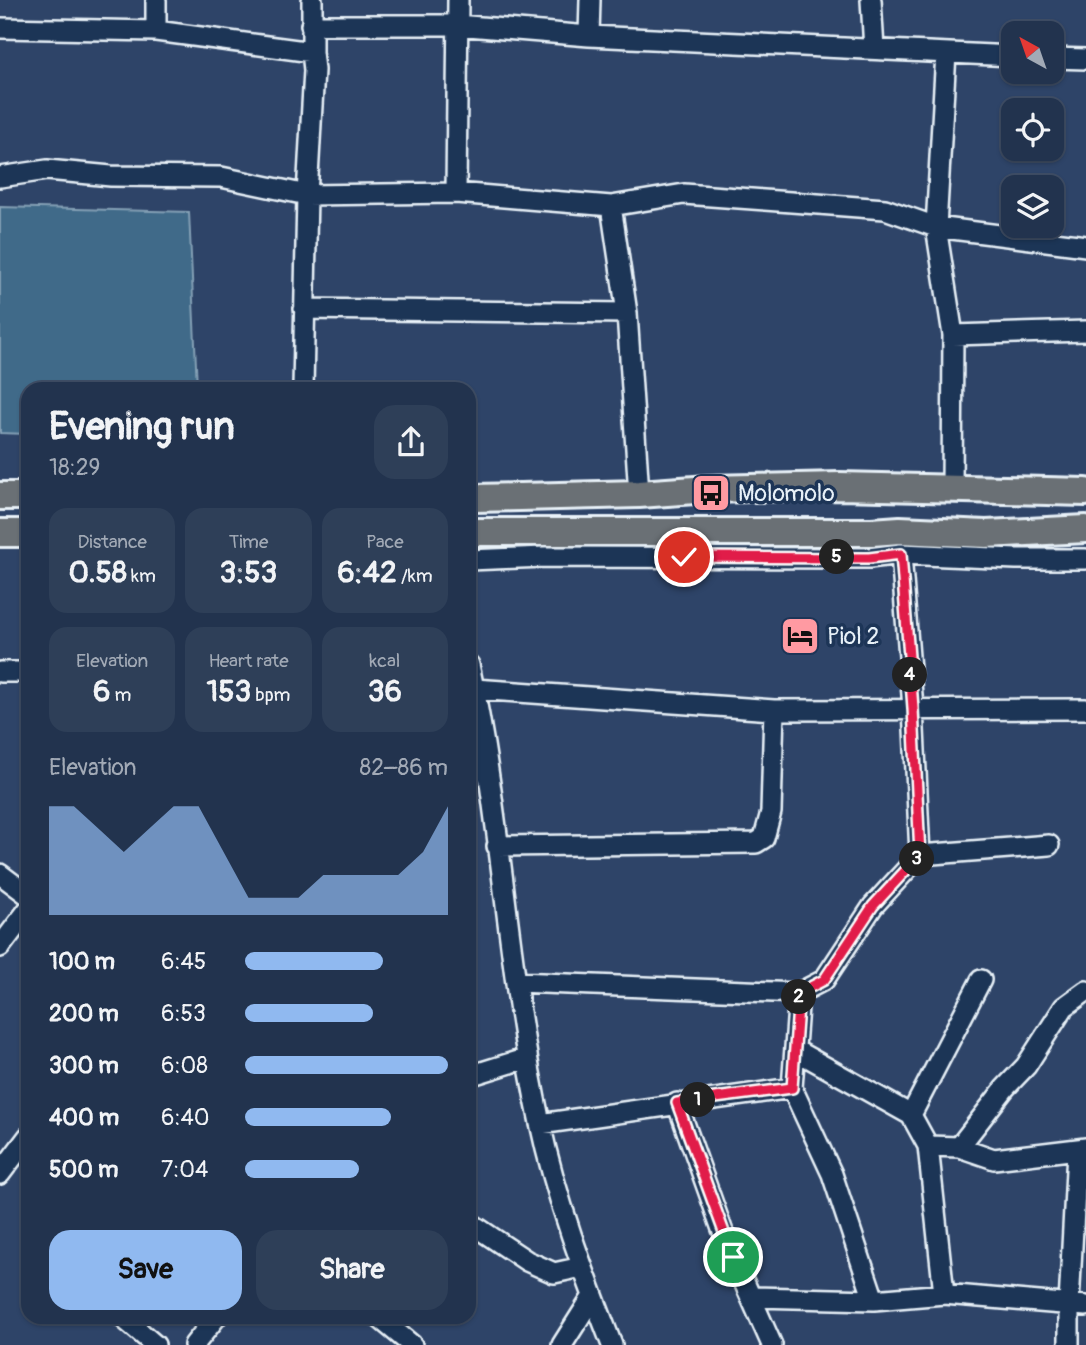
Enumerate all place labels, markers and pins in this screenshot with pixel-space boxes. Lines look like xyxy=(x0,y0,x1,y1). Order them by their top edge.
bus stop icon: Molomolo xyxy=(690,472,732,514)
place label: Molomolo xyxy=(738,479,835,508)
pin xyxy=(654,527,714,587)
pin: 5 xyxy=(820,540,854,574)
hotel icon: Piol 2 xyxy=(779,615,821,657)
place label: Piol 2 xyxy=(827,622,879,651)
pin: 4 xyxy=(892,658,928,692)
pin: 3 xyxy=(900,842,934,876)
pin: 2 xyxy=(782,979,816,1014)
pin: 1 xyxy=(680,1082,716,1118)
pin xyxy=(703,1227,763,1287)

